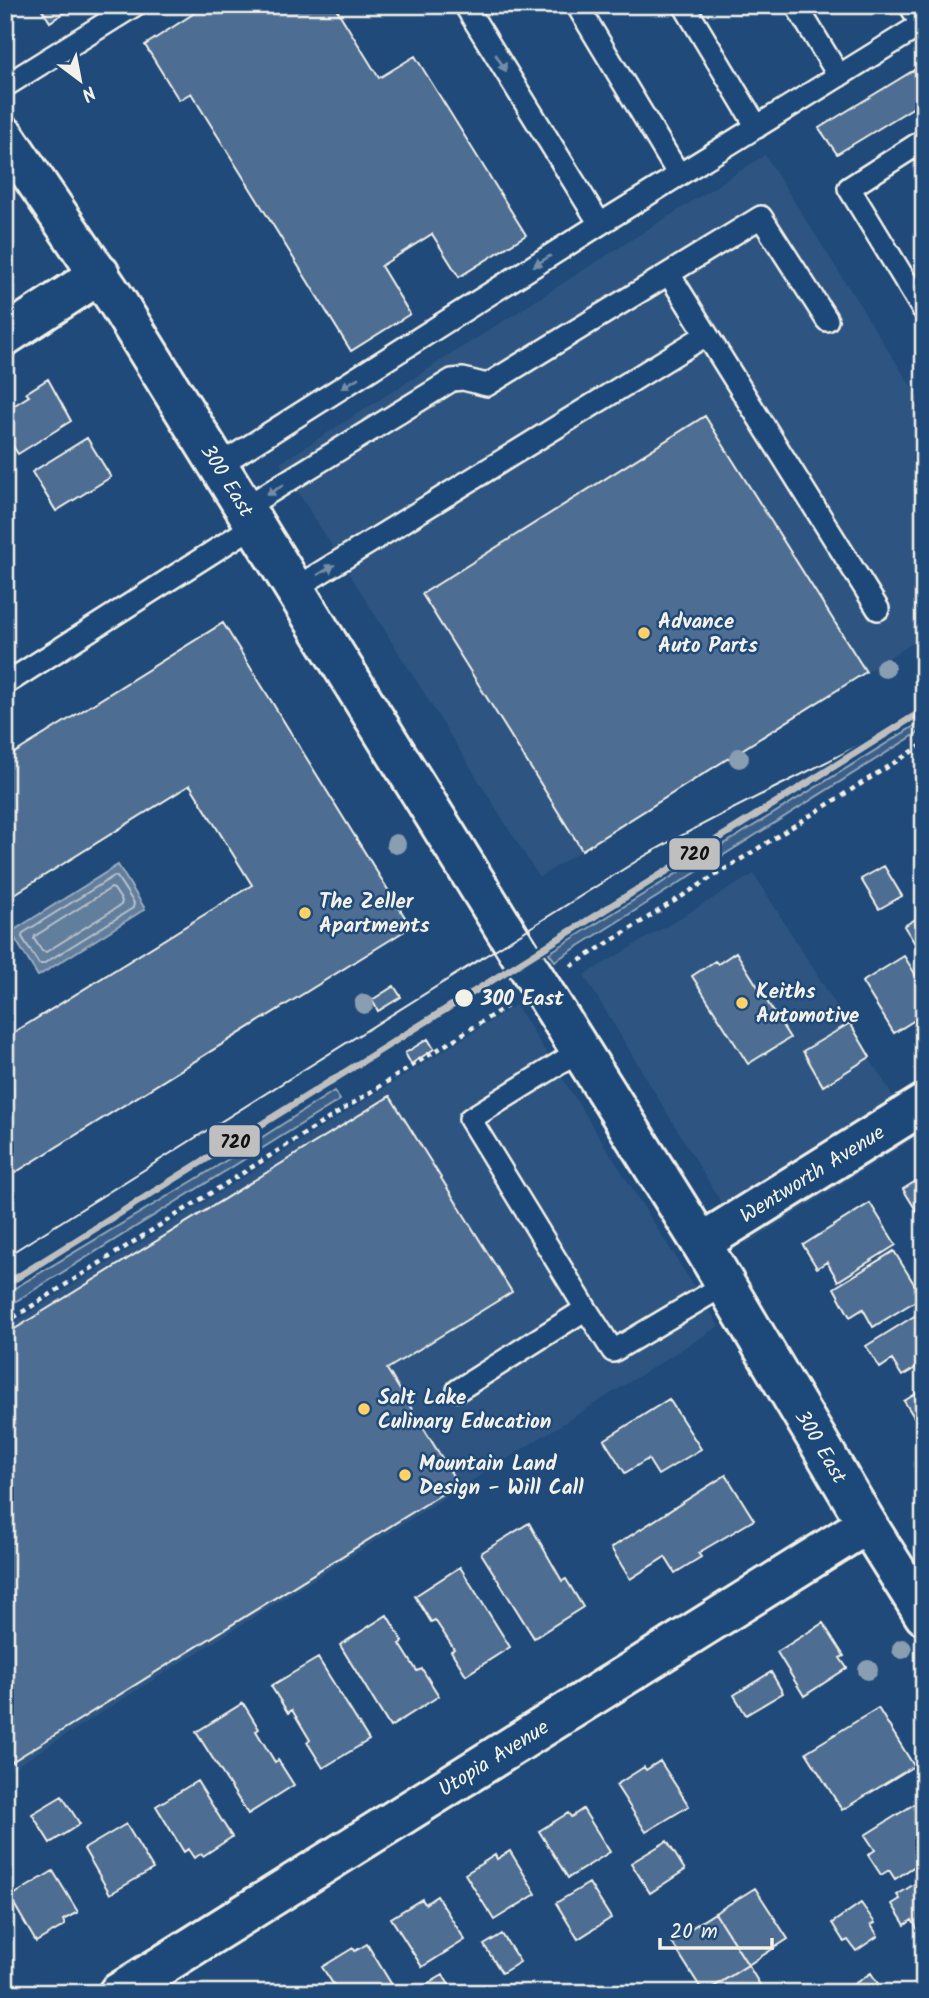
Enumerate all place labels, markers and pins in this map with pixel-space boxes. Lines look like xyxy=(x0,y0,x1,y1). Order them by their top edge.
place label: Advance Auto Parts xyxy=(658,606,758,663)
marker: Advance Auto Parts xyxy=(636,625,652,641)
place label: The Zeller Apartments xyxy=(319,886,430,943)
marker: The Zeller Apartments xyxy=(297,905,313,921)
place label: Keiths Automotive xyxy=(756,976,859,1033)
place label: 300 East xyxy=(480,983,564,1016)
marker: 300 East xyxy=(453,987,475,1009)
marker: Keiths Automotive xyxy=(734,995,750,1011)
place label: Salt Lake Culinary Education xyxy=(378,1382,551,1439)
marker: Salt Lake Culinary Education xyxy=(356,1401,372,1417)
place label: Mountain Land Design - Will Call xyxy=(419,1448,584,1505)
marker: Mountain Land Design - Will Call xyxy=(397,1467,413,1483)

